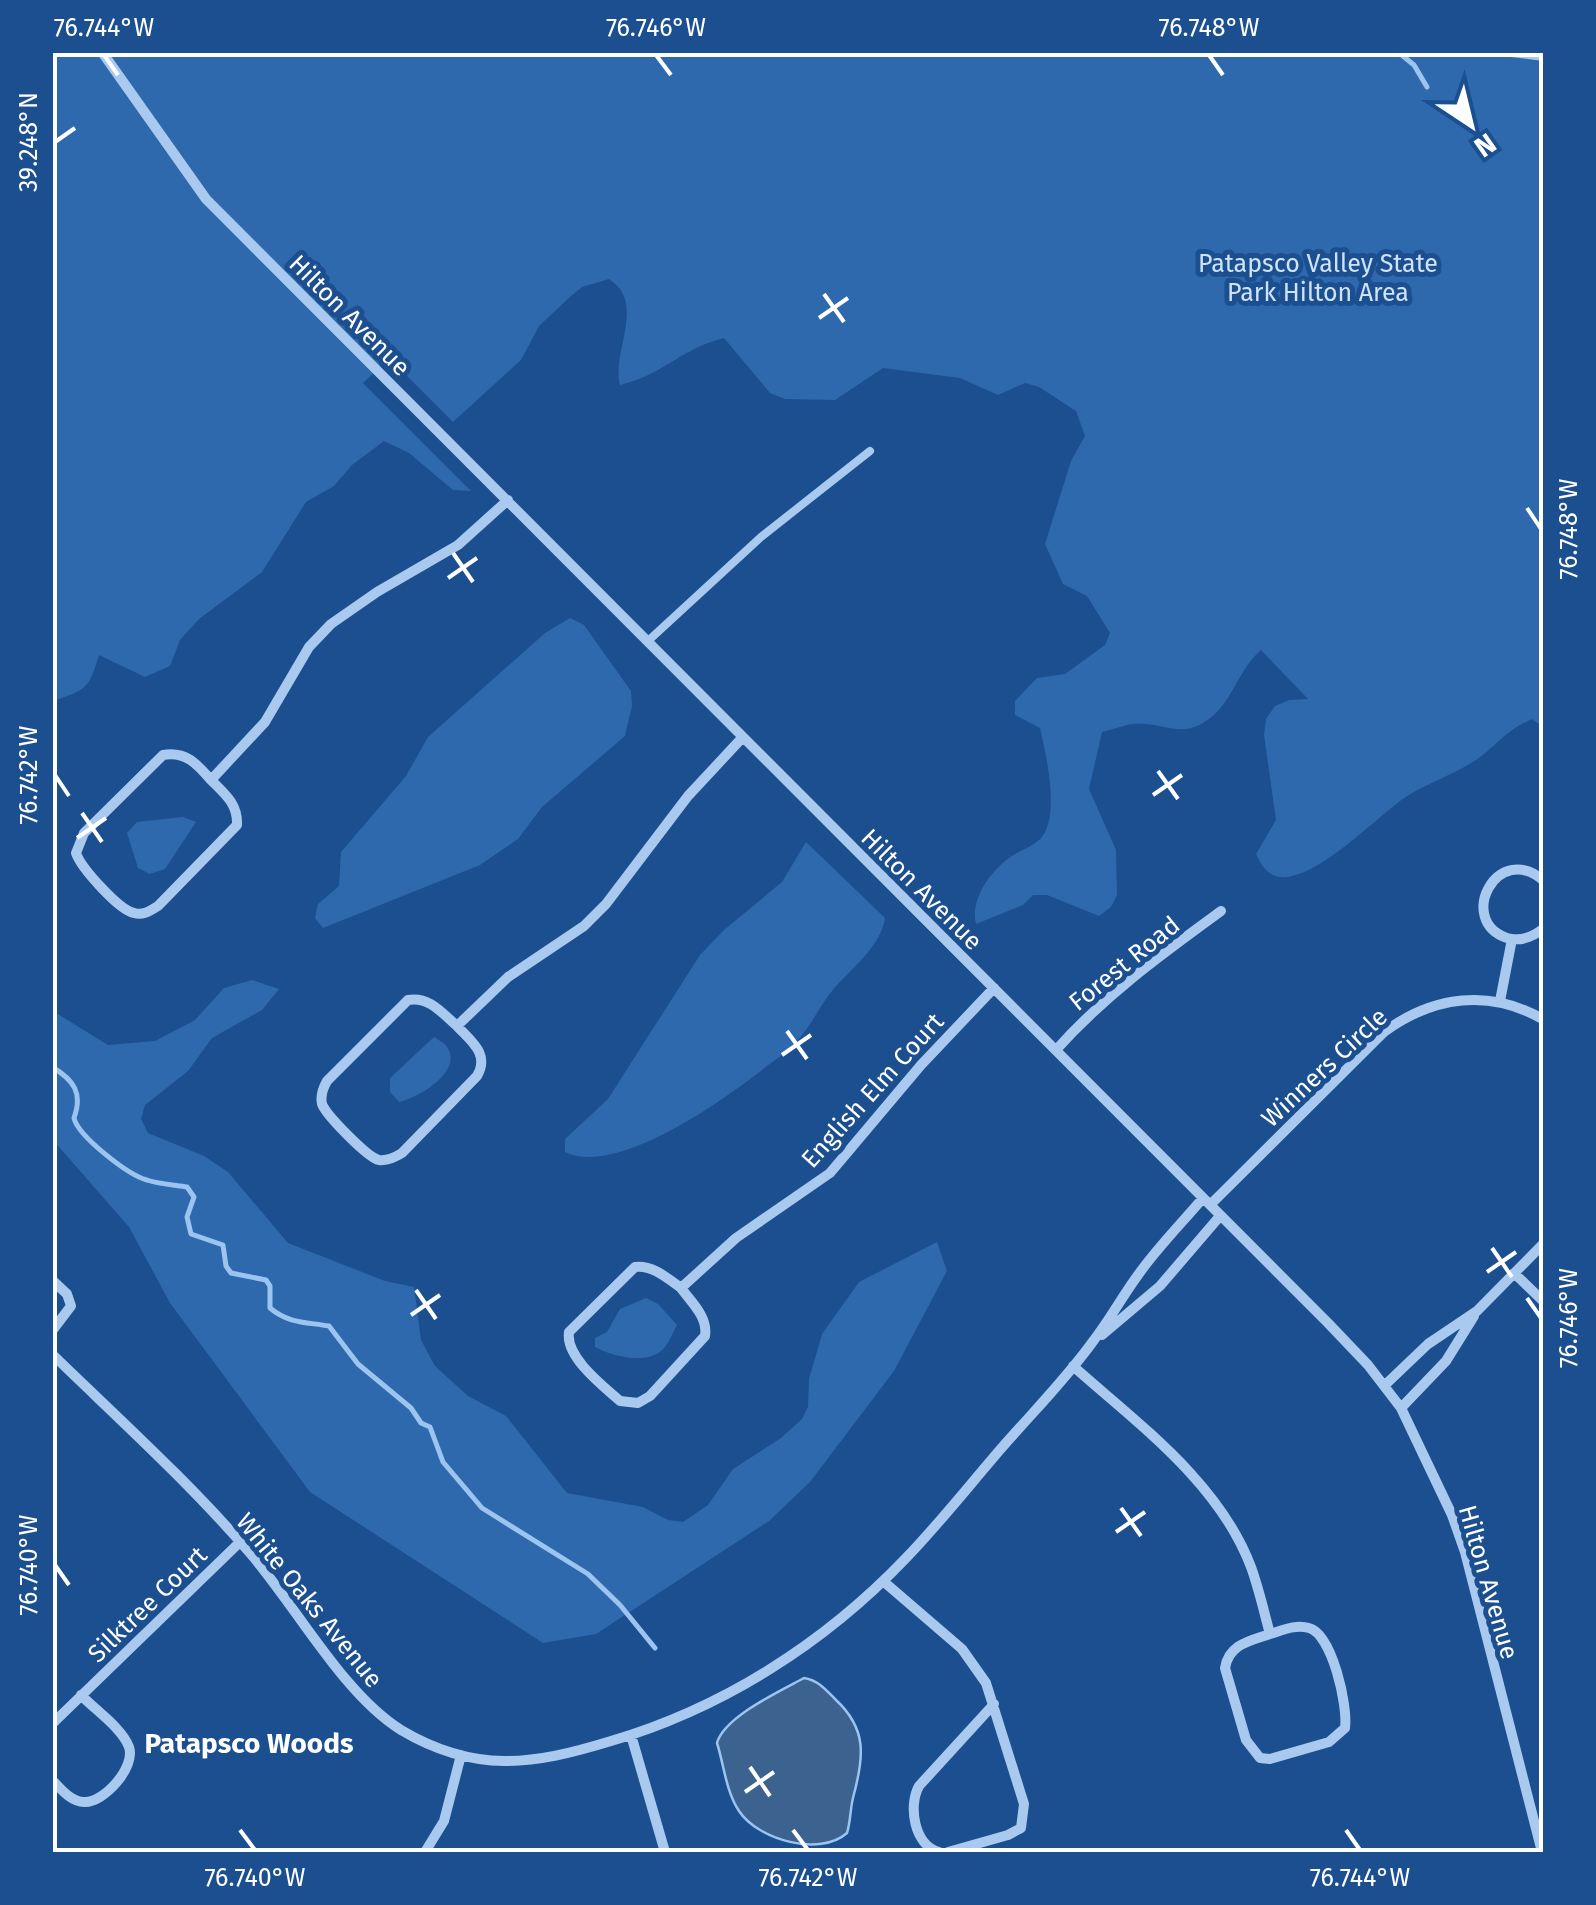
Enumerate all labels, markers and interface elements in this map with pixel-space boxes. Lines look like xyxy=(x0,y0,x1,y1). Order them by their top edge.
text: 76.744°W xyxy=(54,13,154,43)
text: 76.746°W xyxy=(606,13,706,43)
text: 76.748°W xyxy=(1159,13,1260,43)
north arrow xyxy=(1421,75,1521,175)
text: 39.248°N xyxy=(14,92,44,192)
text: N xyxy=(1468,126,1502,164)
street label: Hilton Avenue xyxy=(283,249,416,382)
park label: Patapsco Valley State Park Hilton Area xyxy=(1198,249,1438,308)
text: 76.748°W xyxy=(1554,478,1584,579)
text: 76.742°W xyxy=(14,725,44,824)
street label: Hilton Avenue xyxy=(855,823,988,956)
street label: Forest Road xyxy=(1063,910,1186,1017)
street label: Winners Circle xyxy=(1256,1002,1394,1134)
street label: English Elm Court xyxy=(795,1006,951,1174)
text: 76.746°W xyxy=(1554,1268,1584,1368)
street label: Hilton Avenue xyxy=(1452,1502,1524,1663)
street label: White Oaks Avenue xyxy=(230,1507,389,1694)
text: 76.740°W xyxy=(14,1514,44,1615)
street label: Silktree Court xyxy=(82,1540,214,1669)
district label: Patapsco Woods xyxy=(144,1727,354,1760)
text: 76.740°W xyxy=(205,1863,306,1893)
text: 76.742°W xyxy=(759,1863,858,1893)
text: 76.744°W xyxy=(1310,1863,1410,1893)

